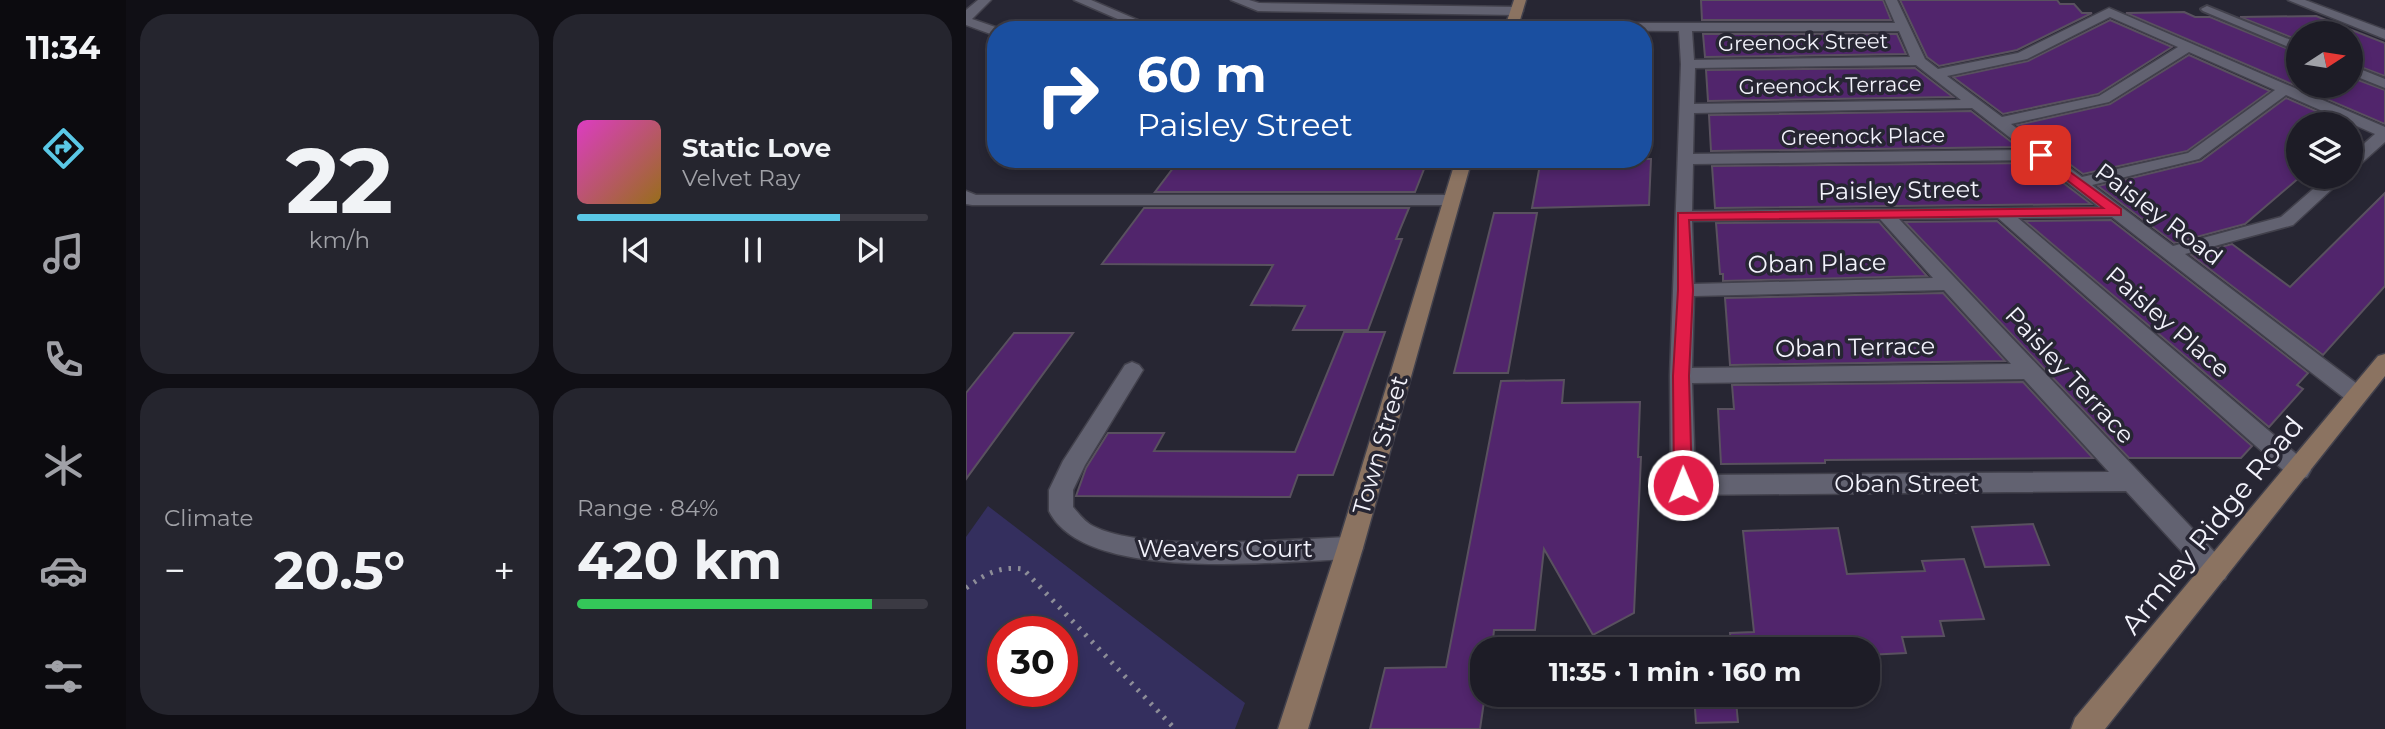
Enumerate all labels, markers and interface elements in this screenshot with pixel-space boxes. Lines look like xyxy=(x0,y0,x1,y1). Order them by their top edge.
north arrow xyxy=(2286,21,2362,98)
map controls xyxy=(2286,21,2363,189)
text: 11:34 xyxy=(26,28,100,67)
street label: Greenock Street xyxy=(1718,28,1888,56)
text: 60 m xyxy=(1137,45,1267,104)
icon: right xyxy=(1022,49,1113,140)
street label: Greenock Terrace xyxy=(1738,71,1922,99)
text: Paisley Street xyxy=(1137,105,1353,144)
button: layers xyxy=(2286,112,2363,189)
street label: Greenock Place xyxy=(1781,122,1945,150)
icon: directions xyxy=(39,124,88,173)
text: 22 xyxy=(286,125,393,236)
pin xyxy=(2011,125,2071,185)
text: Static Love xyxy=(682,132,831,164)
icon: arrive xyxy=(2022,136,2060,174)
street label: Paisley Road xyxy=(2090,157,2228,271)
text: Velvet Ray xyxy=(682,164,800,192)
street label: Paisley Street xyxy=(1818,174,1980,206)
text: km/h xyxy=(309,226,370,254)
icon: music xyxy=(39,229,88,278)
icon: previous xyxy=(617,231,655,269)
icon: pause xyxy=(734,231,772,269)
icon: next xyxy=(851,231,889,269)
street label: Oban Place xyxy=(1747,247,1887,279)
street label: Paisley Place xyxy=(2100,260,2236,384)
street label: Paisley Terrace xyxy=(1999,301,2141,449)
street label: Oban Terrace xyxy=(1775,331,1935,363)
icon: phone xyxy=(39,335,88,384)
street label: Town Street xyxy=(1346,372,1414,518)
street label: Armley Ridge Road xyxy=(2114,409,2310,641)
icon: climate xyxy=(39,441,88,490)
position arrow xyxy=(1646,448,1720,522)
street label: Oban Street xyxy=(1834,469,1980,498)
text: Range · 84% xyxy=(577,494,718,522)
text: Climate xyxy=(164,504,253,532)
text: 420 km xyxy=(577,529,782,592)
street label: Weavers Court xyxy=(1137,534,1313,563)
text: 20.5° xyxy=(274,539,405,602)
icon: car xyxy=(39,546,88,595)
text: − xyxy=(164,547,186,594)
text: + xyxy=(493,547,515,594)
speed limit sign: 30 xyxy=(987,616,1078,707)
icon: filters xyxy=(39,652,88,701)
text: 11:35 · 1 min · 160 m xyxy=(1549,656,1801,688)

